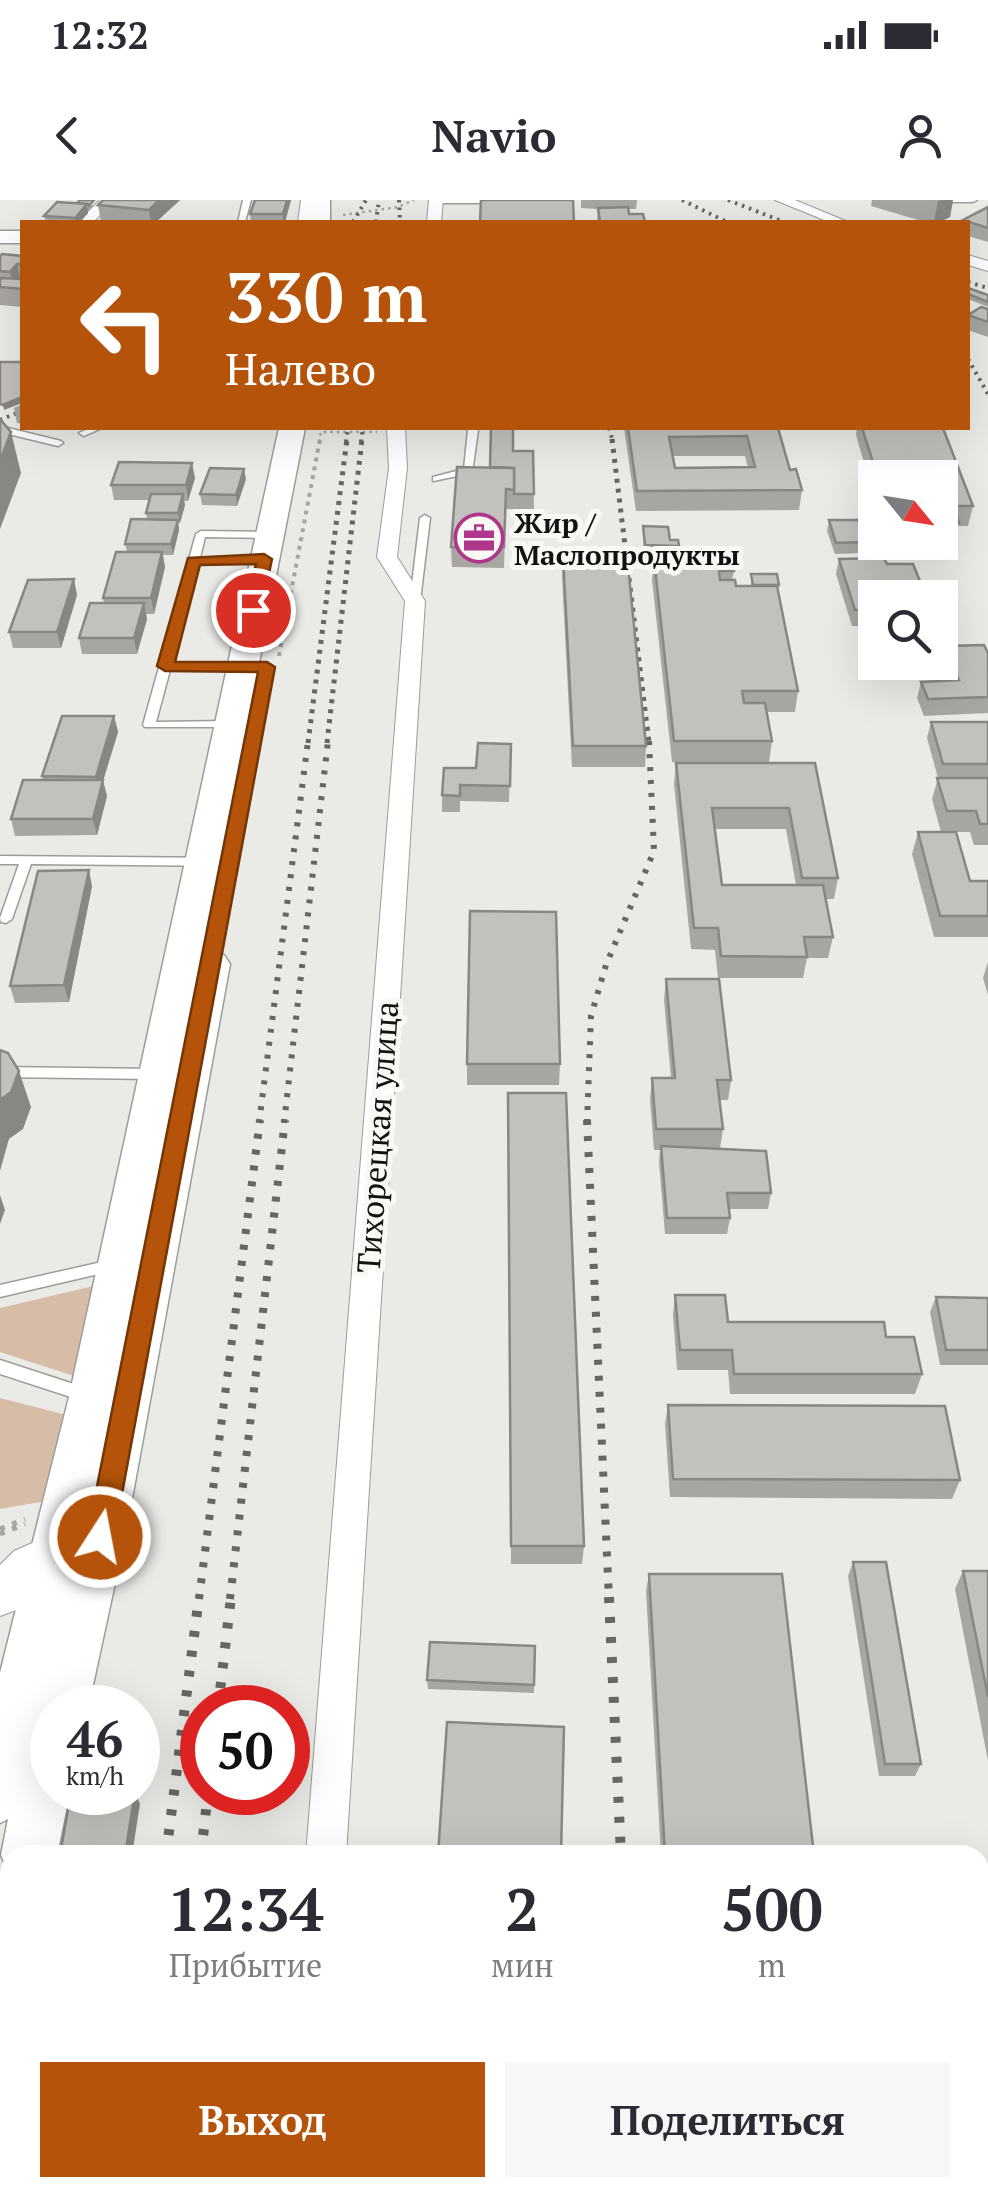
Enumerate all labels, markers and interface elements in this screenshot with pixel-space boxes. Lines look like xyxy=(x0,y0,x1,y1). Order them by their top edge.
text: 12:32 xyxy=(50,10,149,60)
text: Navio xyxy=(431,105,557,165)
icon: back xyxy=(40,108,95,163)
icon: person xyxy=(893,108,948,163)
text: 330 m xyxy=(225,249,427,342)
icon: left xyxy=(60,260,190,390)
text: Налево xyxy=(225,338,376,398)
north arrow xyxy=(858,460,958,560)
map controls xyxy=(858,460,958,680)
place label: Жир / Маслопродукты xyxy=(514,504,740,573)
office icon: Жир / Маслопродукты xyxy=(453,512,505,564)
pin xyxy=(211,568,296,653)
button: search xyxy=(858,580,958,680)
icon: arrive xyxy=(226,583,281,638)
street label: Тихорецкая улица xyxy=(347,1000,407,1274)
position arrow xyxy=(48,1485,152,1589)
speed limit sign: 50 xyxy=(180,1685,310,1815)
text: 46 xyxy=(67,1705,123,1771)
text: km/h xyxy=(66,1759,124,1792)
text: 12:34 xyxy=(167,1869,324,1948)
text: 2 xyxy=(505,1869,539,1948)
text: 500 xyxy=(721,1869,823,1948)
text: Прибытие xyxy=(169,1944,322,1986)
text: мин xyxy=(491,1944,554,1986)
text: m xyxy=(758,1944,786,1986)
button: Выход xyxy=(40,2062,485,2177)
button: Поделиться xyxy=(505,2062,950,2177)

